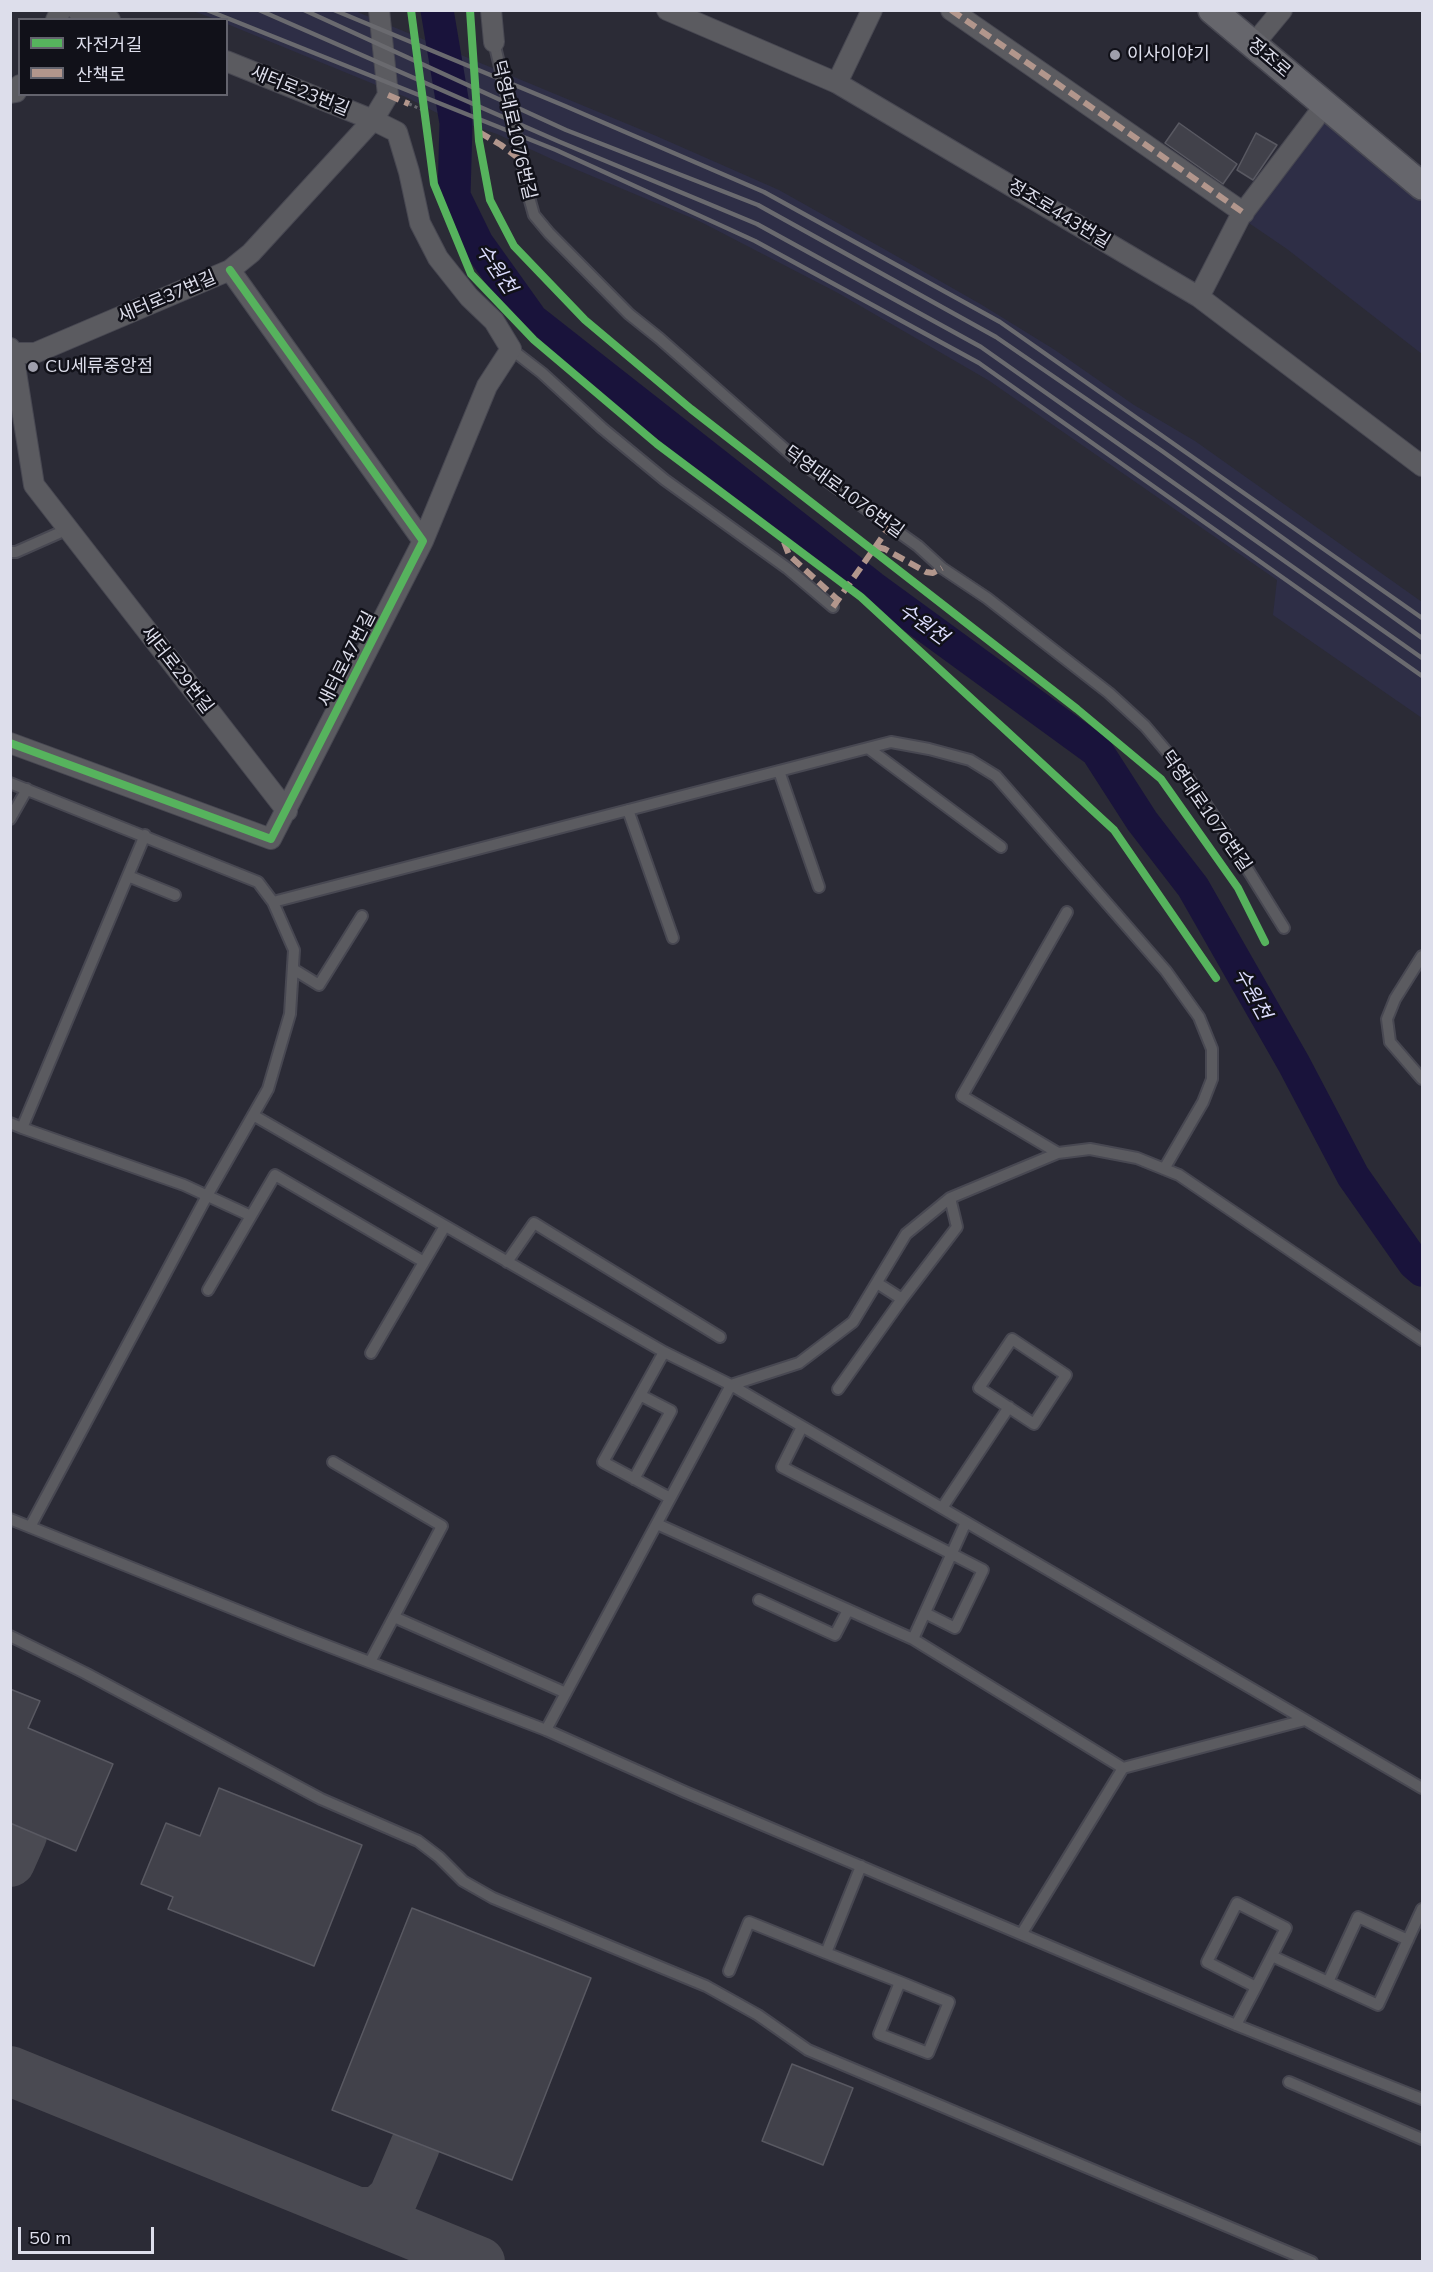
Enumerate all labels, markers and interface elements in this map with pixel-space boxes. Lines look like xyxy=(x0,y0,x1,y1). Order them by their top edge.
legend xyxy=(18,18,228,96)
text: 자전거길 xyxy=(76,33,142,56)
street label: 정조로 xyxy=(1243,34,1295,82)
place label: 이사이야기 xyxy=(1127,44,1210,66)
marker: 이사이야기 xyxy=(1108,48,1122,62)
street label: 덕영대로1076번길 xyxy=(487,58,541,202)
street label: 새터로23번길 xyxy=(248,61,352,121)
text: 산책로 xyxy=(76,63,126,86)
street label: 정조로443번길 xyxy=(1004,175,1114,253)
water label: 수원천 xyxy=(471,239,521,299)
street label: 새터로37번길 xyxy=(115,267,219,327)
place label: CU세류중앙점 xyxy=(45,356,153,378)
marker: CU세류중앙점 xyxy=(26,360,40,374)
street label: 덕영대로1076번길 xyxy=(780,441,908,543)
water label: 수원천 xyxy=(894,598,952,650)
street label: 새터로47번길 xyxy=(314,608,380,710)
street label: 새터로29번길 xyxy=(136,622,218,718)
street label: 덕영대로1076번길 xyxy=(1156,746,1256,876)
water label: 수원천 xyxy=(1228,964,1276,1024)
scale bar xyxy=(21,2215,158,2253)
text: 50 m xyxy=(29,2226,71,2249)

